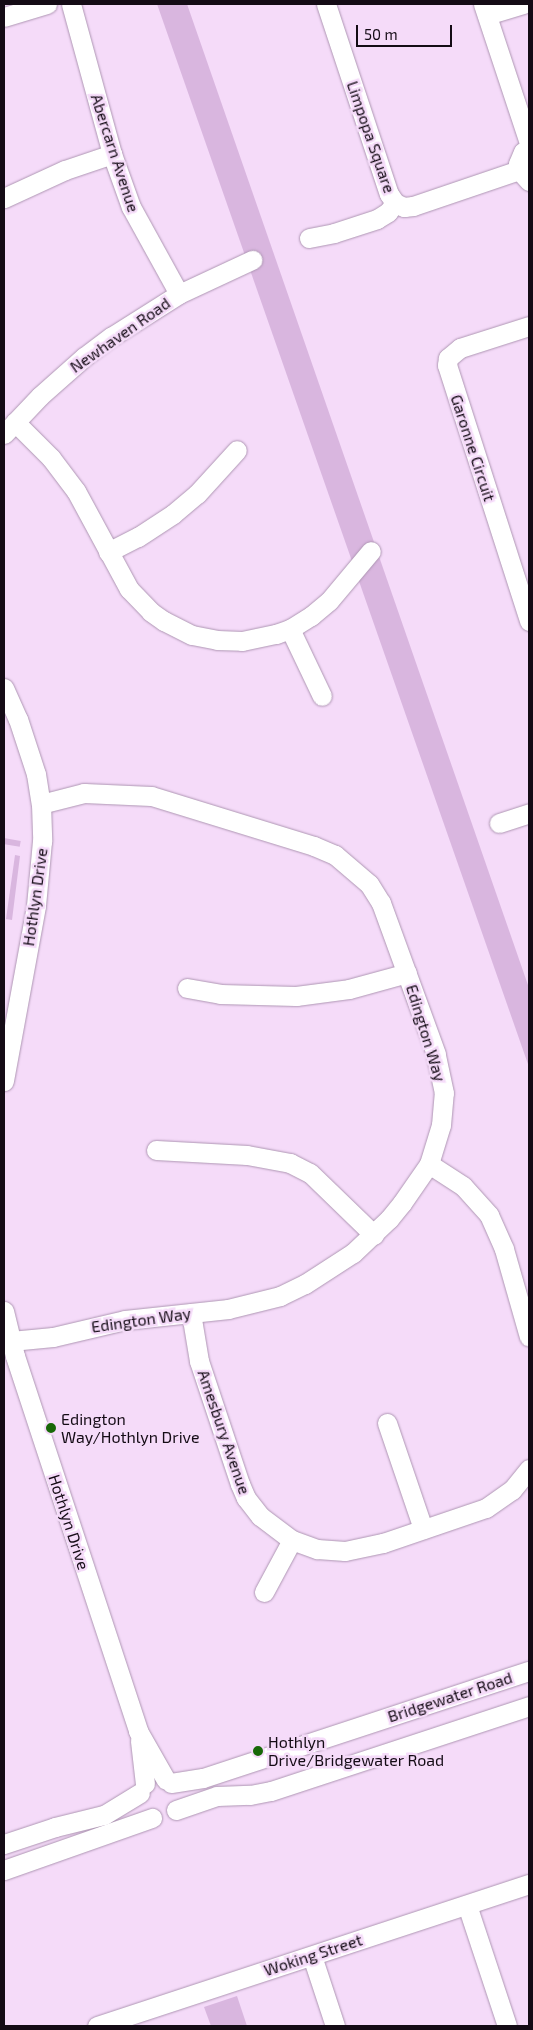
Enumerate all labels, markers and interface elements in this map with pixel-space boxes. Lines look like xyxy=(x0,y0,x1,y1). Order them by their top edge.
scale bar xyxy=(358,15,454,47)
text: 50 m xyxy=(364,25,398,43)
street label: Limpopa Square xyxy=(343,79,399,195)
street label: Abercarn Avenue xyxy=(87,91,143,215)
street label: Newhaven Road xyxy=(66,293,174,377)
street label: Garonne Circuit xyxy=(447,392,499,504)
street label: Hothlyn Drive xyxy=(19,847,51,947)
street label: Edington Way xyxy=(402,982,450,1084)
street label: Edington Way xyxy=(90,1303,192,1337)
street label: Amesbury Avenue xyxy=(194,1367,254,1497)
place label: Edington Way/Hothlyn Drive xyxy=(61,1409,200,1447)
marker: Edington Way/Hothlyn Drive xyxy=(45,1422,57,1434)
street label: Hothlyn Drive xyxy=(45,1472,93,1572)
street label: Bridgewater Road xyxy=(385,1668,515,1726)
place label: Hothlyn Drive/Bridgewater Road xyxy=(268,1732,445,1770)
marker: Hothlyn Drive/Bridgewater Road xyxy=(252,1745,264,1757)
street label: Woking Street xyxy=(261,1930,365,1980)

